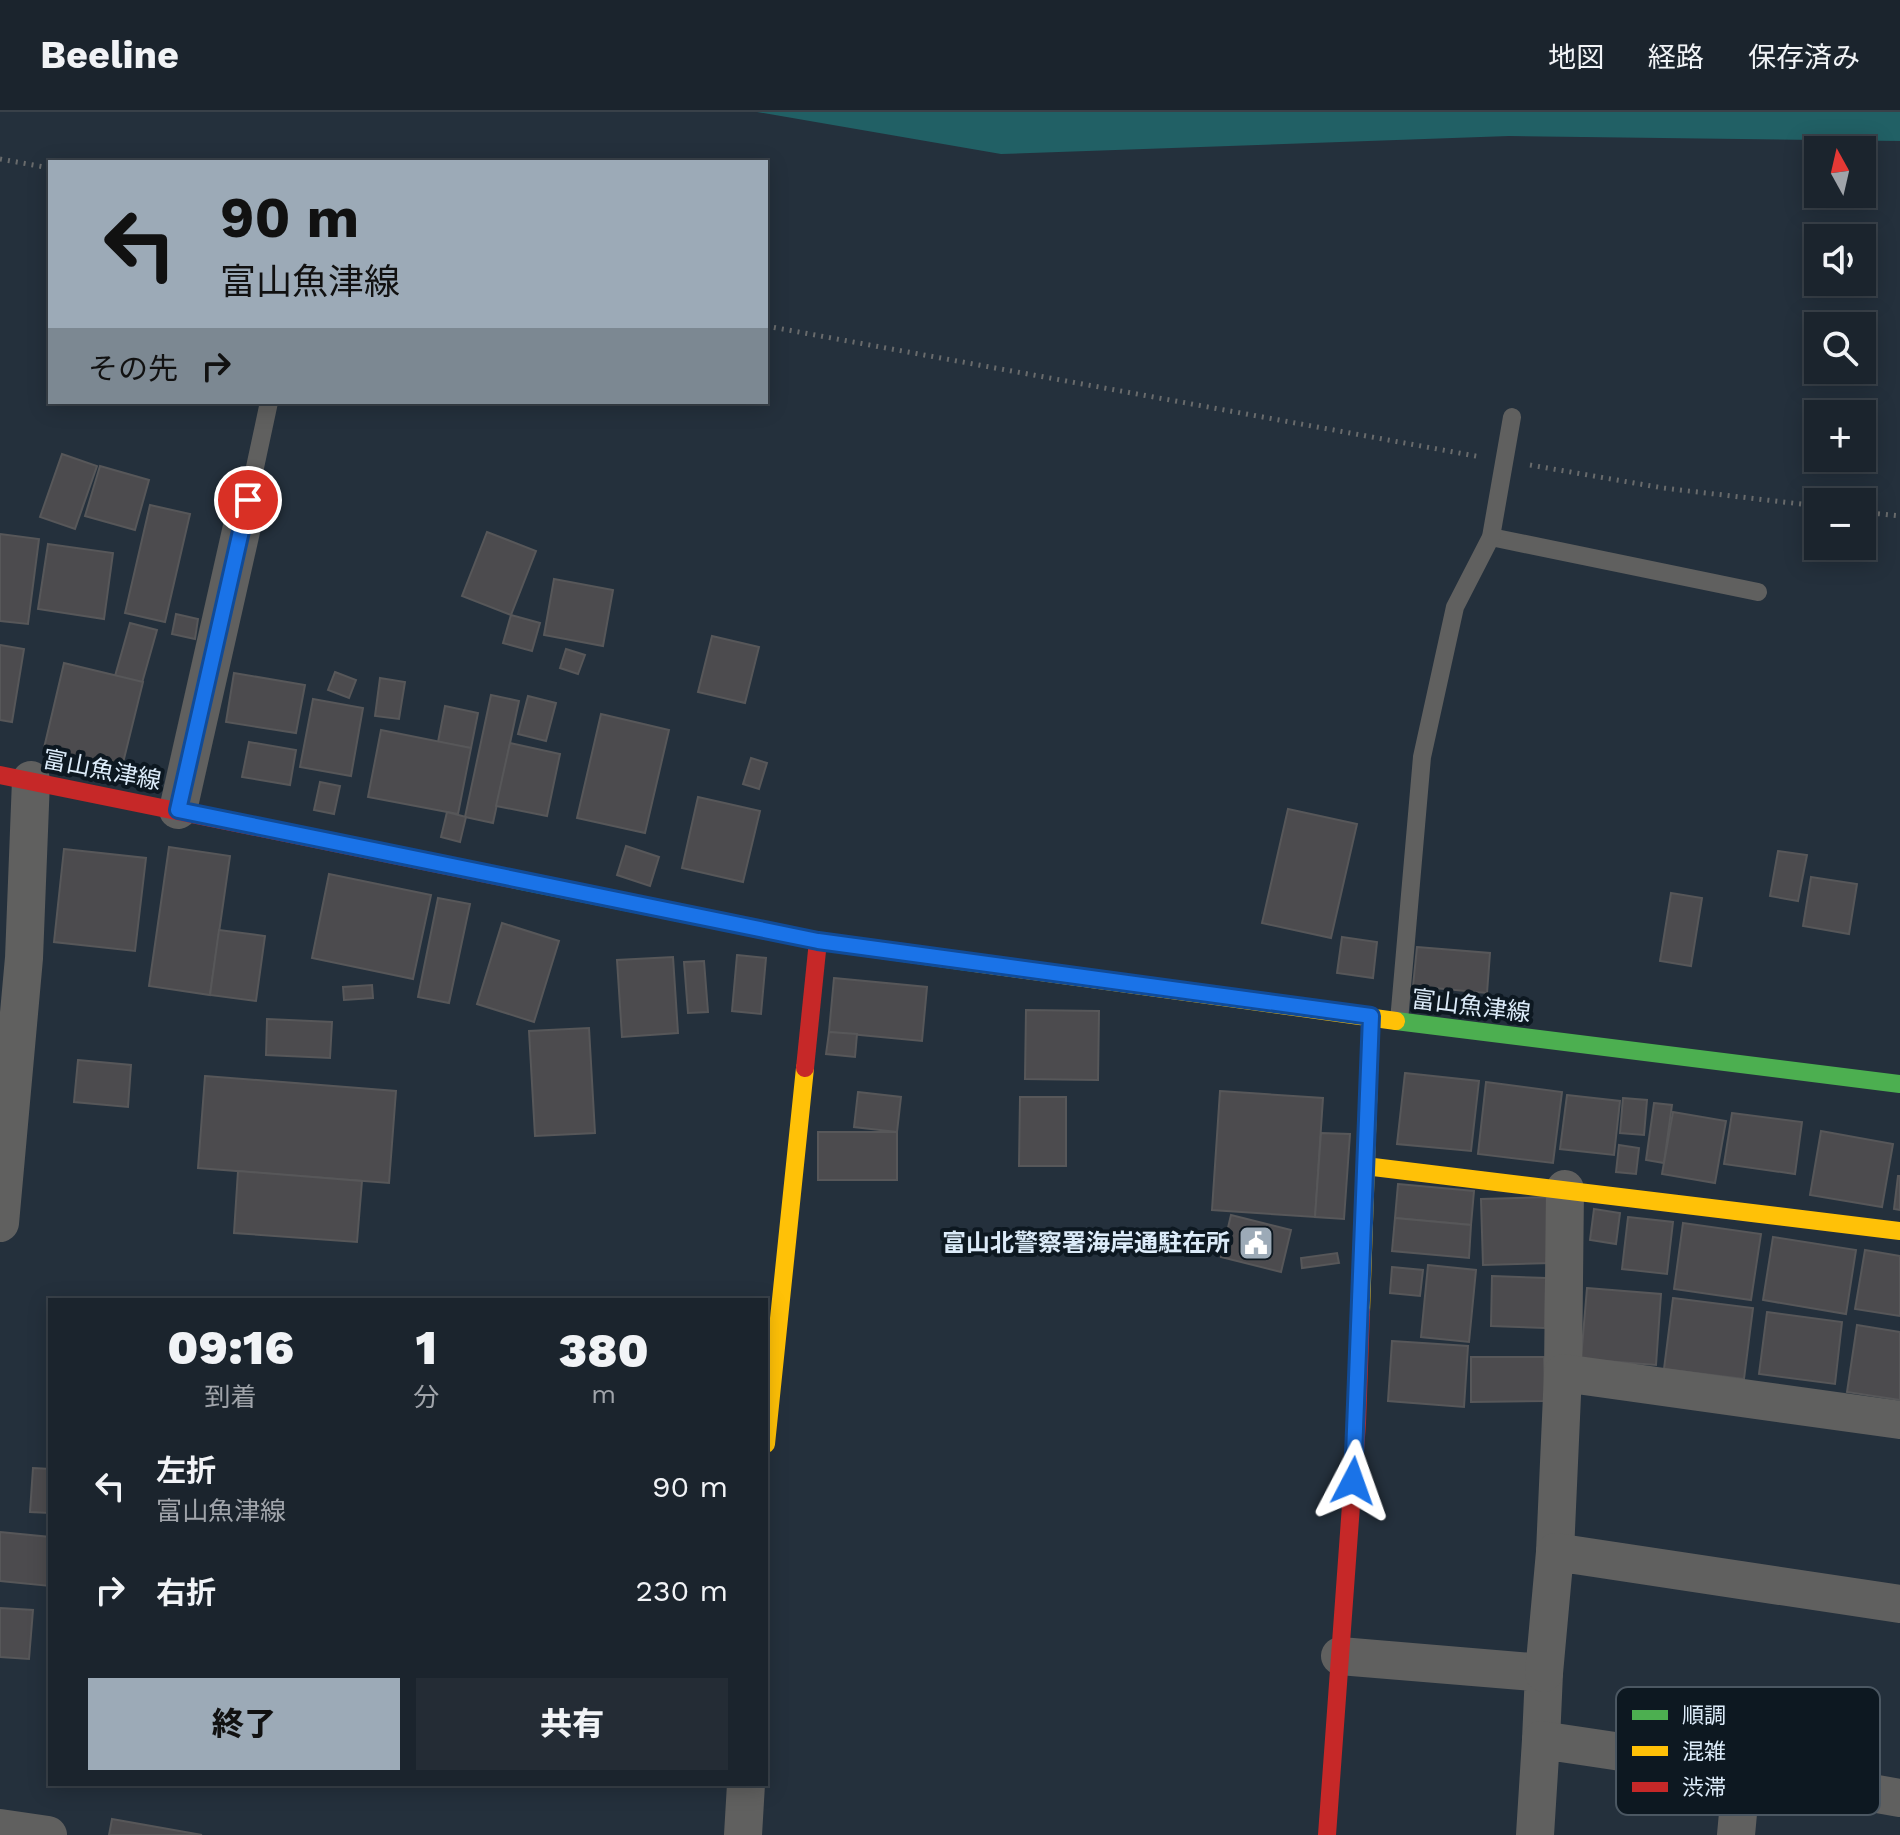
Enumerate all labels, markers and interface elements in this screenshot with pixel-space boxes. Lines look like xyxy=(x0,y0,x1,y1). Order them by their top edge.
text: Beeline xyxy=(40,33,179,77)
text: 地図 xyxy=(1548,41,1604,74)
text: 経路 xyxy=(1648,41,1704,74)
text: 保存済み xyxy=(1748,41,1860,74)
north arrow xyxy=(1804,136,1876,208)
map controls xyxy=(1804,136,1876,560)
text: 90 m xyxy=(220,185,359,251)
icon: left xyxy=(88,192,192,296)
button: sound xyxy=(1804,224,1876,296)
text: 富山魚津線 xyxy=(220,261,400,303)
button: search xyxy=(1804,312,1876,384)
icon: right xyxy=(194,344,238,388)
text: その先 xyxy=(88,351,178,386)
button: + xyxy=(1804,400,1876,472)
pin xyxy=(214,466,282,534)
icon: arrive xyxy=(226,478,270,522)
button: − xyxy=(1804,488,1876,560)
street label: 富山魚津線 xyxy=(40,745,164,795)
street label: 富山魚津線 xyxy=(1410,985,1532,1027)
public building icon: 富山北警察署海岸通駐在所 xyxy=(1237,1224,1275,1262)
place label: 富山北警察署海岸通駐在所 xyxy=(942,1229,1230,1257)
text: 09:16 xyxy=(167,1319,294,1376)
text: 1 xyxy=(415,1319,437,1376)
text: 380 xyxy=(558,1322,649,1379)
text: m xyxy=(591,1379,616,1409)
text: 到着 xyxy=(205,1382,257,1412)
text: 分 xyxy=(413,1382,439,1412)
position arrow xyxy=(1311,1439,1395,1523)
text: 左折 xyxy=(156,1453,216,1488)
icon: left xyxy=(88,1464,132,1508)
text: 90 m xyxy=(652,1469,728,1504)
text: 富山魚津線 xyxy=(156,1496,286,1526)
icon: right xyxy=(88,1568,132,1612)
text: 230 m xyxy=(636,1573,728,1608)
text: 右折 xyxy=(156,1575,216,1610)
button: 終了 xyxy=(88,1678,400,1770)
button: 共有 xyxy=(416,1678,728,1770)
legend xyxy=(1616,1687,1880,1815)
text: 順調 xyxy=(1682,1703,1726,1728)
text: 混雑 xyxy=(1682,1739,1726,1764)
text: 渋滞 xyxy=(1682,1775,1726,1800)

